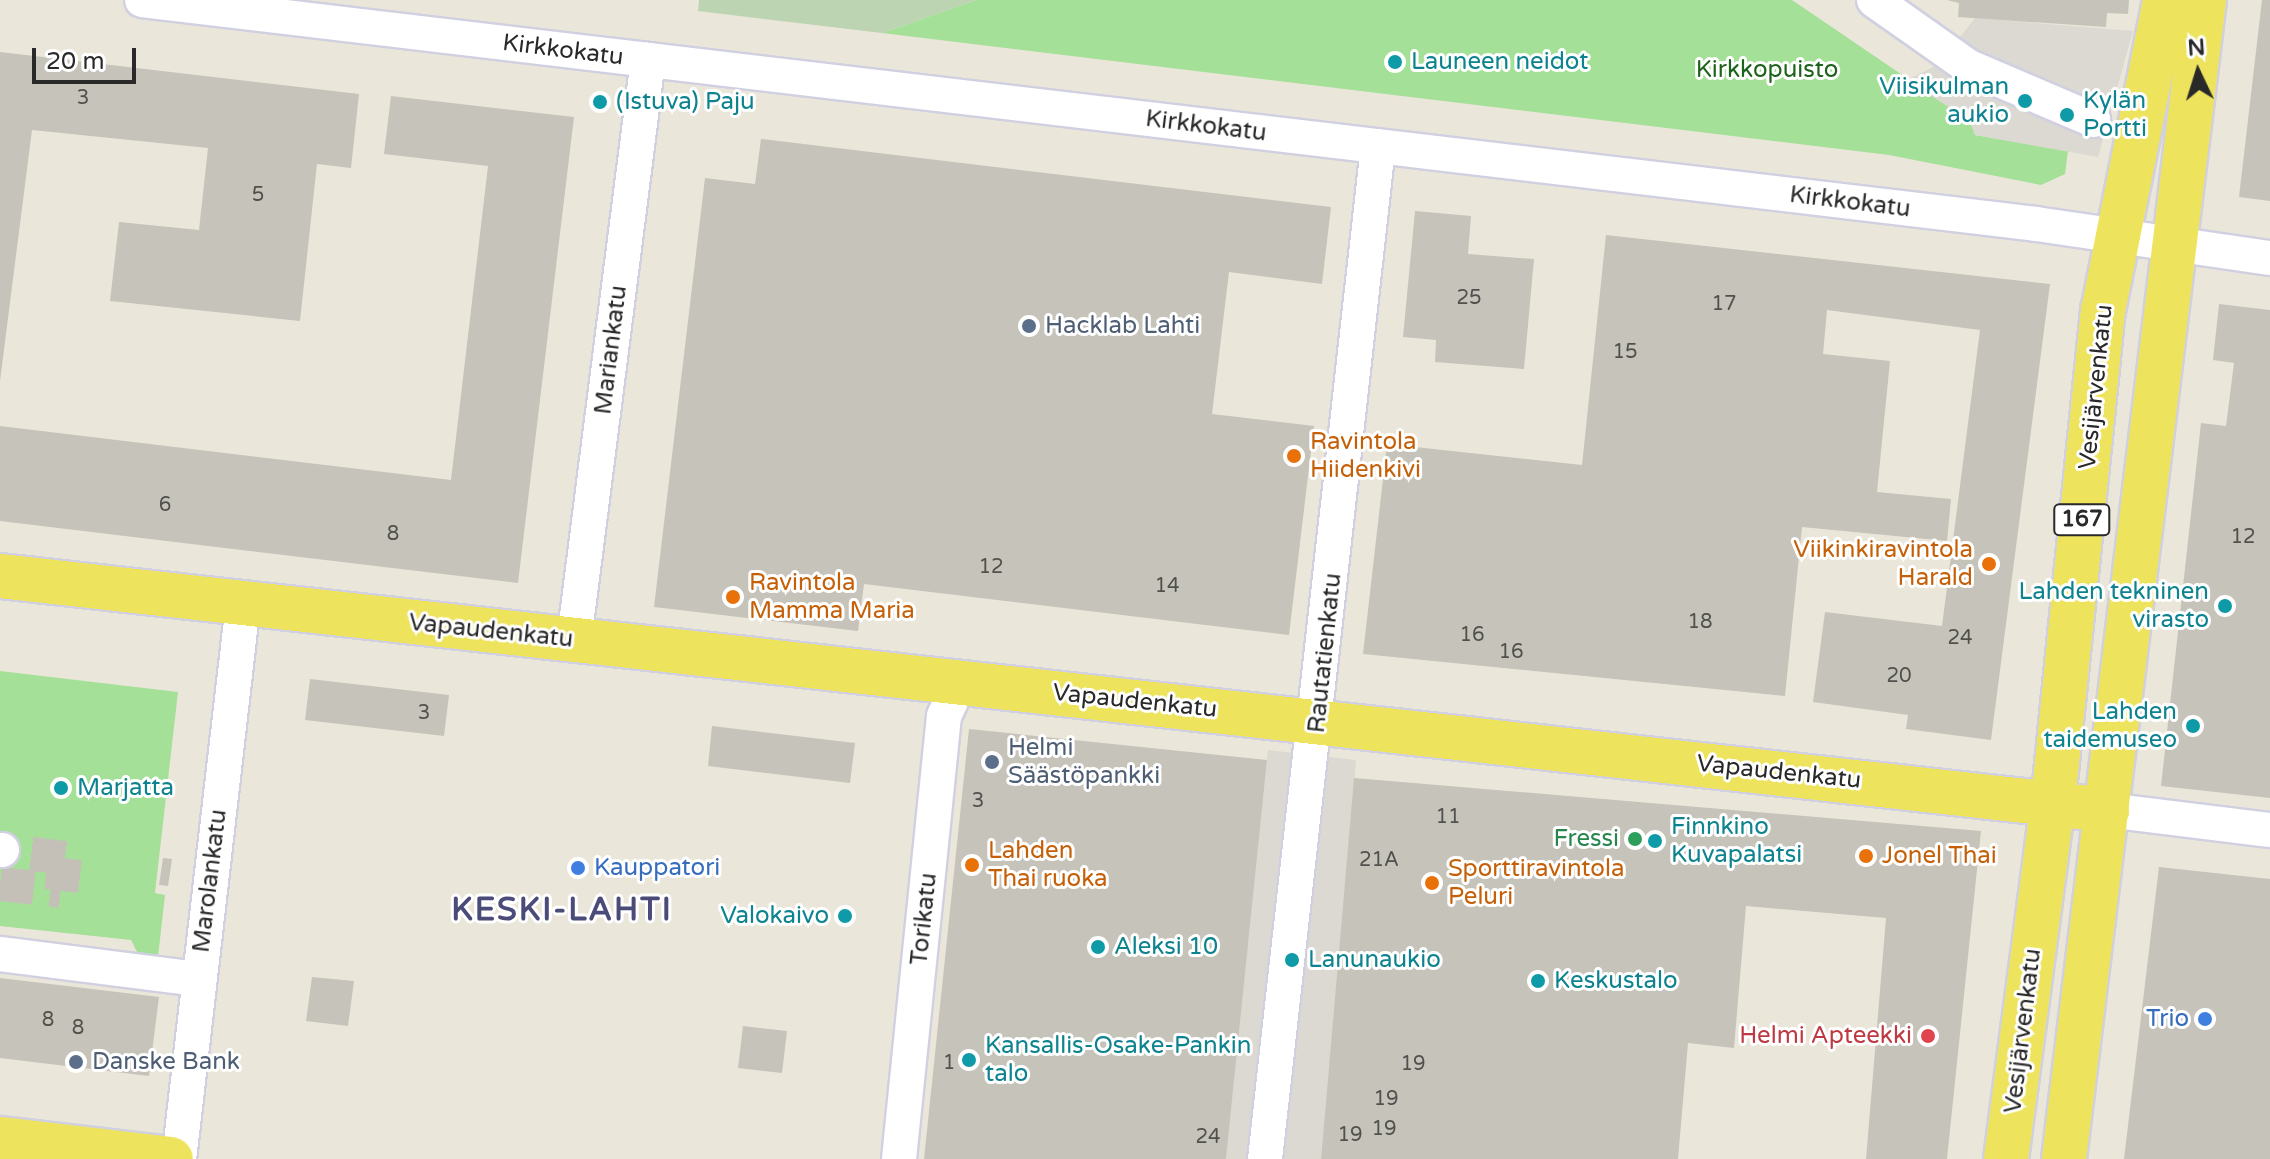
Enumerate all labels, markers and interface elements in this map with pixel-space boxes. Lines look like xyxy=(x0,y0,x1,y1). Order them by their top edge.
street label: Kirkkokatu xyxy=(501,28,625,72)
scale bar xyxy=(36,32,140,82)
north arrow xyxy=(2158,32,2238,112)
text: N xyxy=(2187,34,2206,62)
text: 20 m xyxy=(46,47,104,76)
place label: Launeen neidot xyxy=(1411,48,1588,76)
marker: Launeen neidot xyxy=(1386,53,1404,71)
park label: Kirkkopuisto xyxy=(1696,56,1838,84)
place label: Viisikulman aukio xyxy=(1879,73,2009,129)
house number: 3 xyxy=(77,86,89,110)
place label: Kylän Portti xyxy=(2083,87,2147,143)
place label: (Istuva) Paju xyxy=(616,88,755,116)
marker: Viisikulman aukio xyxy=(2016,92,2034,110)
marker: (Istuva) Paju xyxy=(591,93,609,111)
street label: Kirkkokatu xyxy=(1144,104,1268,148)
marker: Kylän Portti xyxy=(2058,106,2076,124)
street label: Kirkkokatu xyxy=(1788,180,1912,224)
house number: 5 xyxy=(252,183,264,207)
street label: Mariankatu xyxy=(589,284,633,416)
house number: 25 xyxy=(1456,286,1482,310)
house number: 17 xyxy=(1711,292,1737,316)
street label: Vesijärvenkatu xyxy=(2073,303,2119,471)
place label: Hacklab Lahti xyxy=(1045,312,1200,340)
marker: Hacklab Lahti xyxy=(1020,317,1038,335)
house number: 15 xyxy=(1612,340,1638,364)
place label: Ravintola Hiidenkivi xyxy=(1310,428,1421,484)
marker: Ravintola Hiidenkivi xyxy=(1285,447,1303,465)
house number: 6 xyxy=(159,493,171,517)
road number: 167 xyxy=(2052,502,2112,538)
house number: 8 xyxy=(387,522,399,546)
house number: 12 xyxy=(2230,525,2256,549)
place label: Viikinkiravintola Harald xyxy=(1793,536,1973,592)
house number: 12 xyxy=(978,555,1004,579)
marker: Viikinkiravintola Harald xyxy=(1980,555,1998,573)
place label: Ravintola Mamma Maria xyxy=(749,569,915,625)
street label: Rautatienkatu xyxy=(1302,572,1348,734)
house number: 14 xyxy=(1154,574,1180,598)
place label: Lahden tekninen virasto xyxy=(2018,578,2209,634)
marker: Ravintola Mamma Maria xyxy=(724,588,742,606)
marker: Lahden tekninen virasto xyxy=(2216,597,2234,615)
street label: Vapaudenkatu xyxy=(407,608,575,654)
house number: 18 xyxy=(1687,610,1713,634)
house number: 16 xyxy=(1459,623,1485,647)
house number: 24 xyxy=(1947,626,1973,650)
house number: 16 xyxy=(1498,640,1524,664)
house number: 20 xyxy=(1886,664,1912,688)
street label: Vapaudenkatu xyxy=(1051,678,1219,724)
place label: Lahden taidemuseo xyxy=(2043,698,2177,754)
house number: 3 xyxy=(418,701,430,725)
marker: Lahden taidemuseo xyxy=(2184,717,2202,735)
place label: Helmi Säästöpankki xyxy=(1008,734,1160,790)
street label: Vapaudenkatu xyxy=(1695,749,1863,795)
marker: Helmi Säästöpankki xyxy=(983,753,1001,771)
place label: Marjatta xyxy=(77,774,174,802)
marker: Marjatta xyxy=(52,779,70,797)
house number: 3 xyxy=(972,789,984,813)
house number: 11 xyxy=(1435,805,1461,829)
street label: Marolankatu xyxy=(187,808,233,954)
place label: Finnkino Kuvapalatsi xyxy=(1671,813,1802,869)
place label: Fressi xyxy=(1554,825,1619,853)
marker: Fressi xyxy=(1626,830,1644,848)
marker: Finnkino Kuvapalatsi xyxy=(1646,832,1664,850)
place label: Lahden Thai ruoka xyxy=(988,837,1108,893)
place label: Jonel Thai xyxy=(1882,842,1997,870)
marker: Jonel Thai xyxy=(1857,847,1875,865)
house number: 21A xyxy=(1359,848,1399,872)
place label: Kauppatori xyxy=(594,854,720,882)
place label: Sporttiravintola Peluri xyxy=(1448,855,1624,911)
marker: Lahden Thai ruoka xyxy=(963,856,981,874)
marker: Kauppatori xyxy=(569,859,587,877)
street label: Torikatu xyxy=(905,871,943,967)
marker: Sporttiravintola Peluri xyxy=(1423,874,1441,892)
district label: KESKI-LAHTI xyxy=(451,891,673,929)
place label: Valokaivo xyxy=(720,902,829,930)
marker: Valokaivo xyxy=(836,907,854,925)
place label: Aleksi 10 xyxy=(1114,933,1218,961)
marker: Aleksi 10 xyxy=(1089,938,1107,956)
place label: Lanunaukio xyxy=(1308,946,1441,974)
street label: Vesijärvenkatu xyxy=(1999,947,2047,1115)
marker: Lanunaukio xyxy=(1283,951,1301,969)
place label: Keskustalo xyxy=(1554,967,1678,995)
marker: Keskustalo xyxy=(1529,972,1547,990)
place label: Trio xyxy=(2146,1005,2189,1033)
house number: 8 xyxy=(42,1008,54,1032)
marker: Trio xyxy=(2196,1010,2214,1028)
house number: 8 xyxy=(72,1016,84,1040)
place label: Helmi Apteekki xyxy=(1739,1022,1912,1050)
marker: Helmi Apteekki xyxy=(1919,1027,1937,1045)
place label: Kansallis-Osake-Pankin talo xyxy=(985,1032,1251,1088)
place label: Danske Bank xyxy=(92,1048,240,1076)
house number: 1 xyxy=(943,1051,955,1075)
marker: Kansallis-Osake-Pankin talo xyxy=(960,1051,978,1069)
house number: 19 xyxy=(1400,1052,1426,1076)
marker: Danske Bank xyxy=(67,1053,85,1071)
house number: 19 xyxy=(1373,1087,1399,1111)
house number: 19 xyxy=(1371,1117,1397,1141)
house number: 19 xyxy=(1337,1123,1363,1147)
house number: 24 xyxy=(1195,1125,1221,1149)

